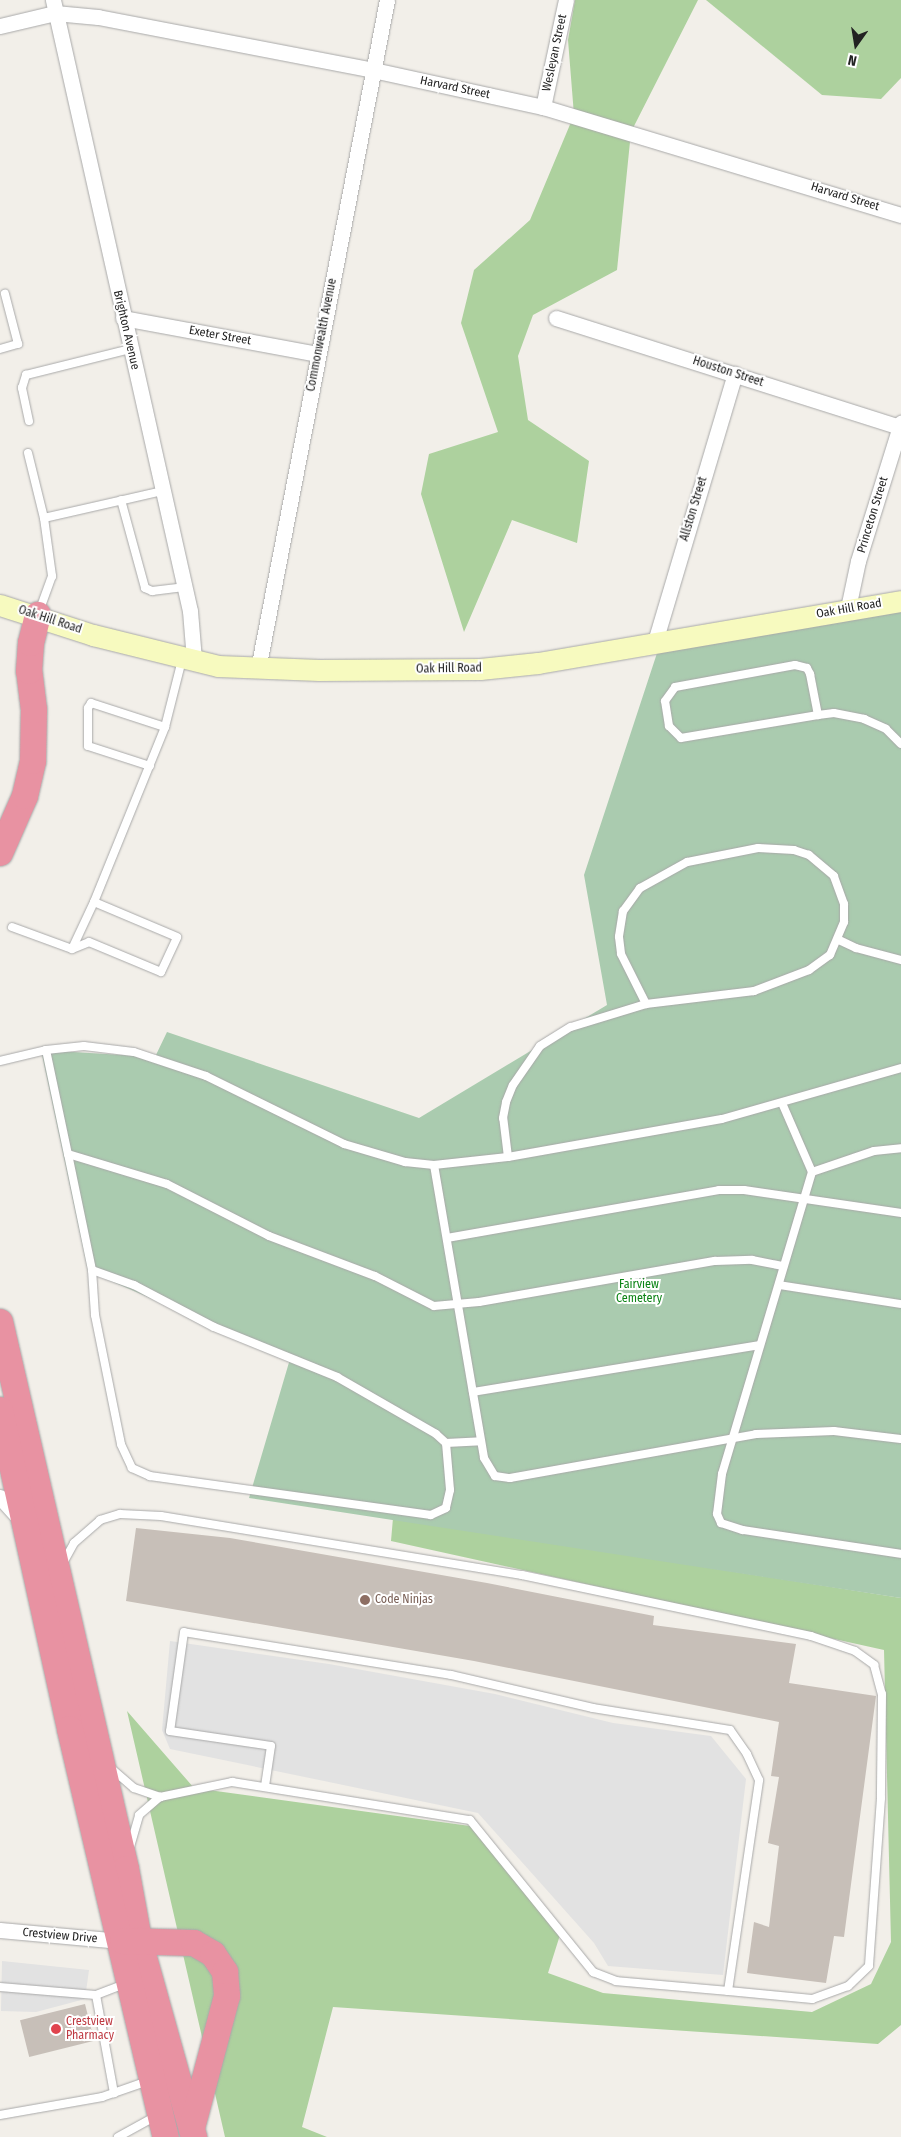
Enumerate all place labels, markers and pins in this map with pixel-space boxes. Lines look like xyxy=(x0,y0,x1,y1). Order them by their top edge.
place label: Code Ninjas xyxy=(375,1593,433,1607)
marker: Code Ninjas xyxy=(359,1594,371,1606)
place label: Crestview Pharmacy xyxy=(66,2015,114,2043)
marker: Crestview Pharmacy xyxy=(50,2023,62,2035)

